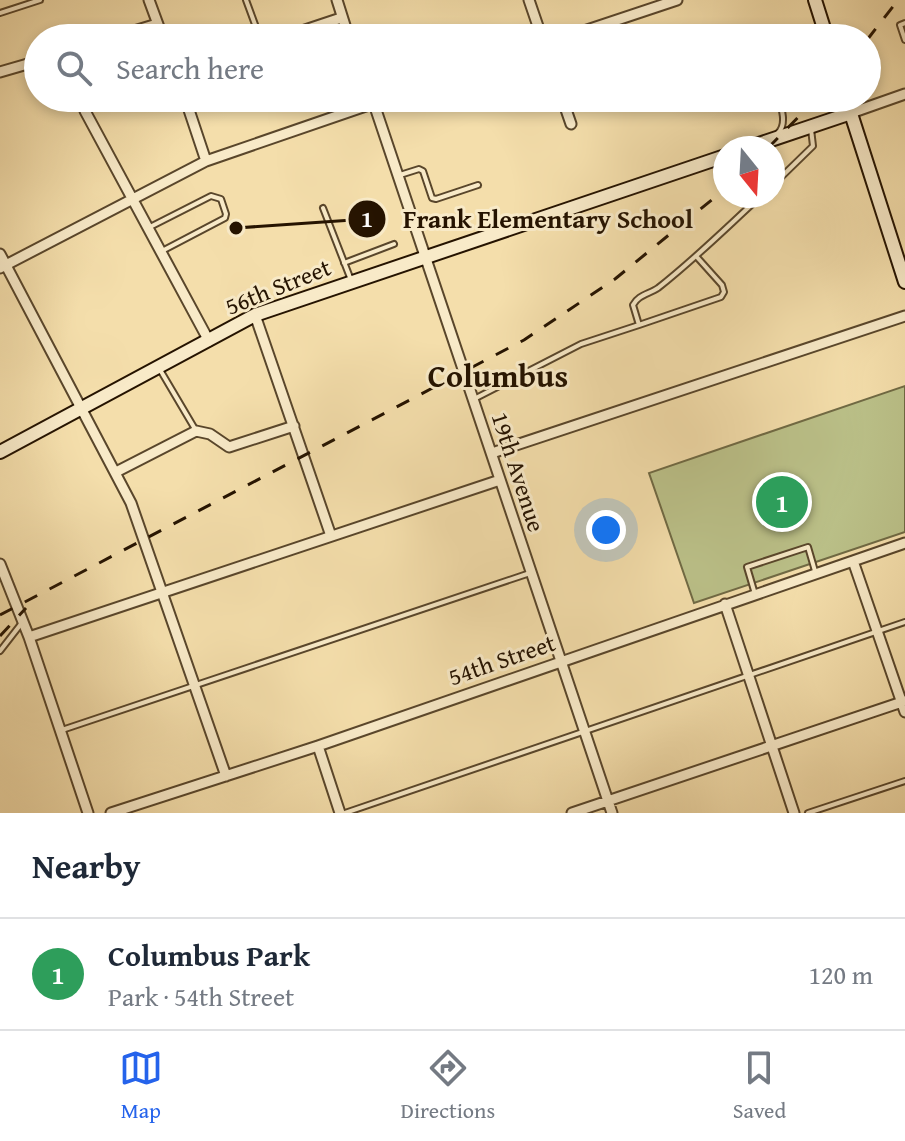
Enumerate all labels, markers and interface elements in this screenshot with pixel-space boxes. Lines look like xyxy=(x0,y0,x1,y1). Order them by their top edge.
search box xyxy=(24,24,881,112)
icon: search xyxy=(52,46,96,90)
text: Search here xyxy=(116,46,264,90)
north arrow xyxy=(713,136,785,208)
callout: Frank Elementary School xyxy=(347,194,709,244)
text: Frank Elementary School xyxy=(403,199,693,238)
text: 1 xyxy=(361,201,373,236)
street label: 56th Street xyxy=(220,249,336,324)
district label: Columbus xyxy=(428,352,568,399)
street label: 19th Avenue xyxy=(483,407,554,536)
pin: 1 xyxy=(756,472,808,532)
your location xyxy=(586,510,626,550)
street label: 54th Street xyxy=(444,625,561,694)
text: Nearby xyxy=(32,841,141,890)
text: Columbus Park xyxy=(108,933,310,977)
text: 1 xyxy=(51,955,65,994)
text: 120 m xyxy=(808,955,873,994)
text: Park · 54th Street xyxy=(108,977,294,1016)
tab: Map xyxy=(119,1046,163,1126)
tab: Directions xyxy=(401,1046,495,1126)
tab: Saved xyxy=(733,1046,786,1126)

